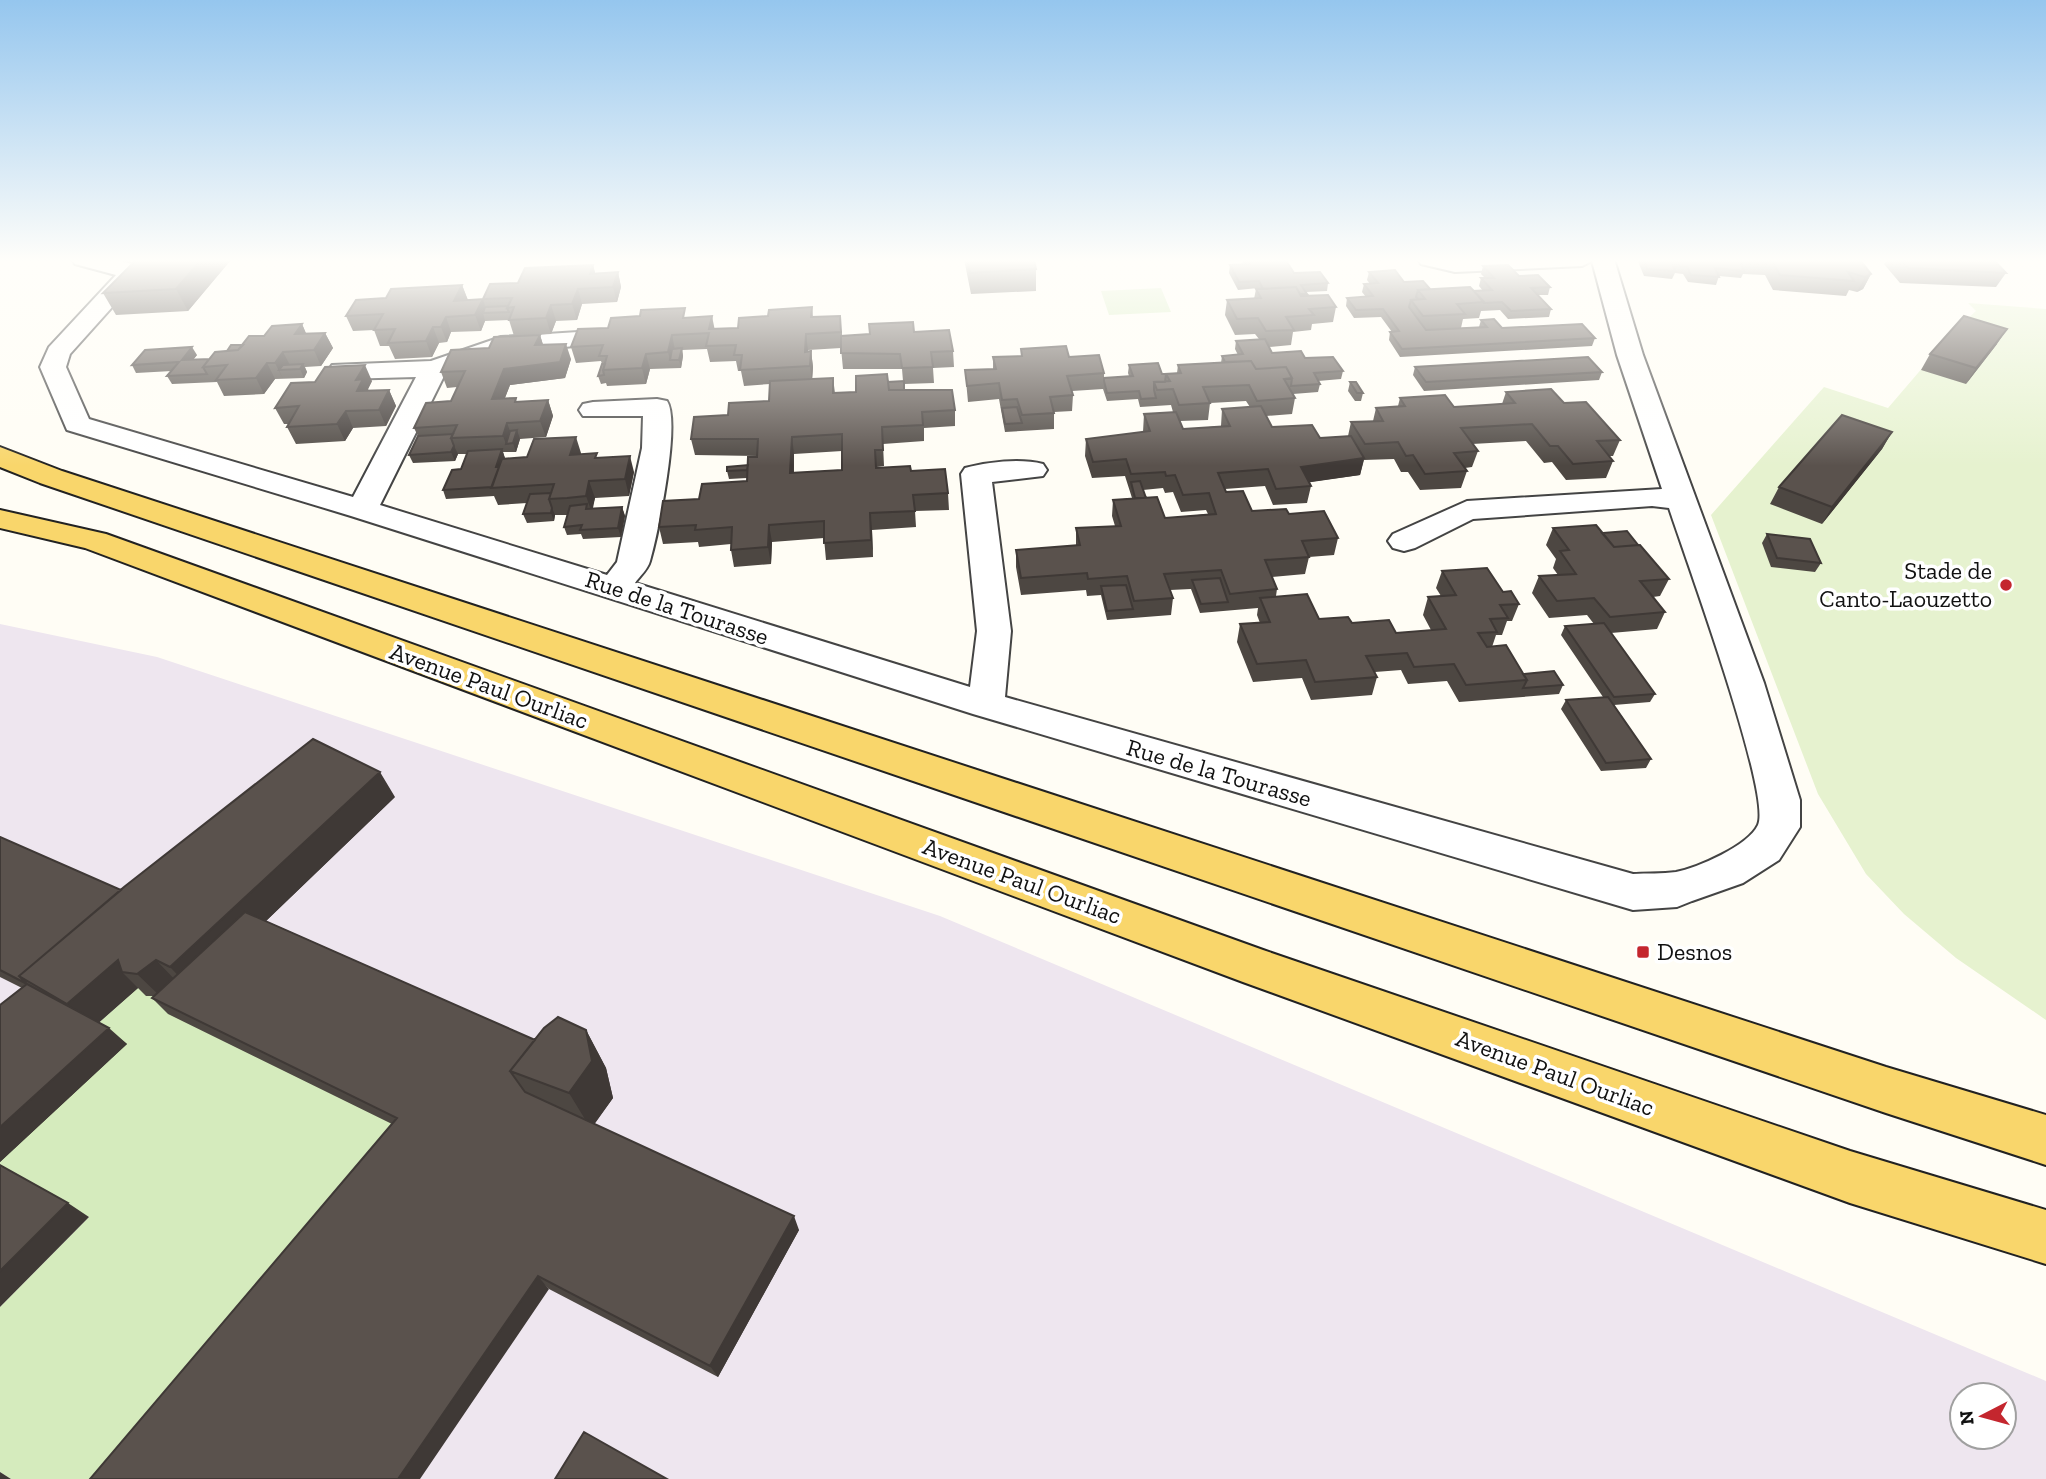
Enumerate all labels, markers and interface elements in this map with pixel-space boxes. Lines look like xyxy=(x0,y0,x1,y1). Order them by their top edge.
place label: Stade de Canto-Laouzetto xyxy=(1819,556,1992,613)
street label: Rue de la Tourasse xyxy=(582,564,772,651)
marker: Stade de Canto-Laouzetto xyxy=(1998,577,2014,593)
street label: Avenue Paul Ourliac xyxy=(386,636,592,735)
street label: Rue de la Tourasse xyxy=(1123,732,1315,813)
street label: Avenue Paul Ourliac xyxy=(919,831,1125,930)
place label: Desnos xyxy=(1657,937,1732,966)
marker: Desnos xyxy=(1635,944,1651,960)
street label: Avenue Paul Ourliac xyxy=(1452,1023,1658,1122)
north arrow xyxy=(1948,1381,2018,1451)
text: N xyxy=(1954,1409,1979,1426)

